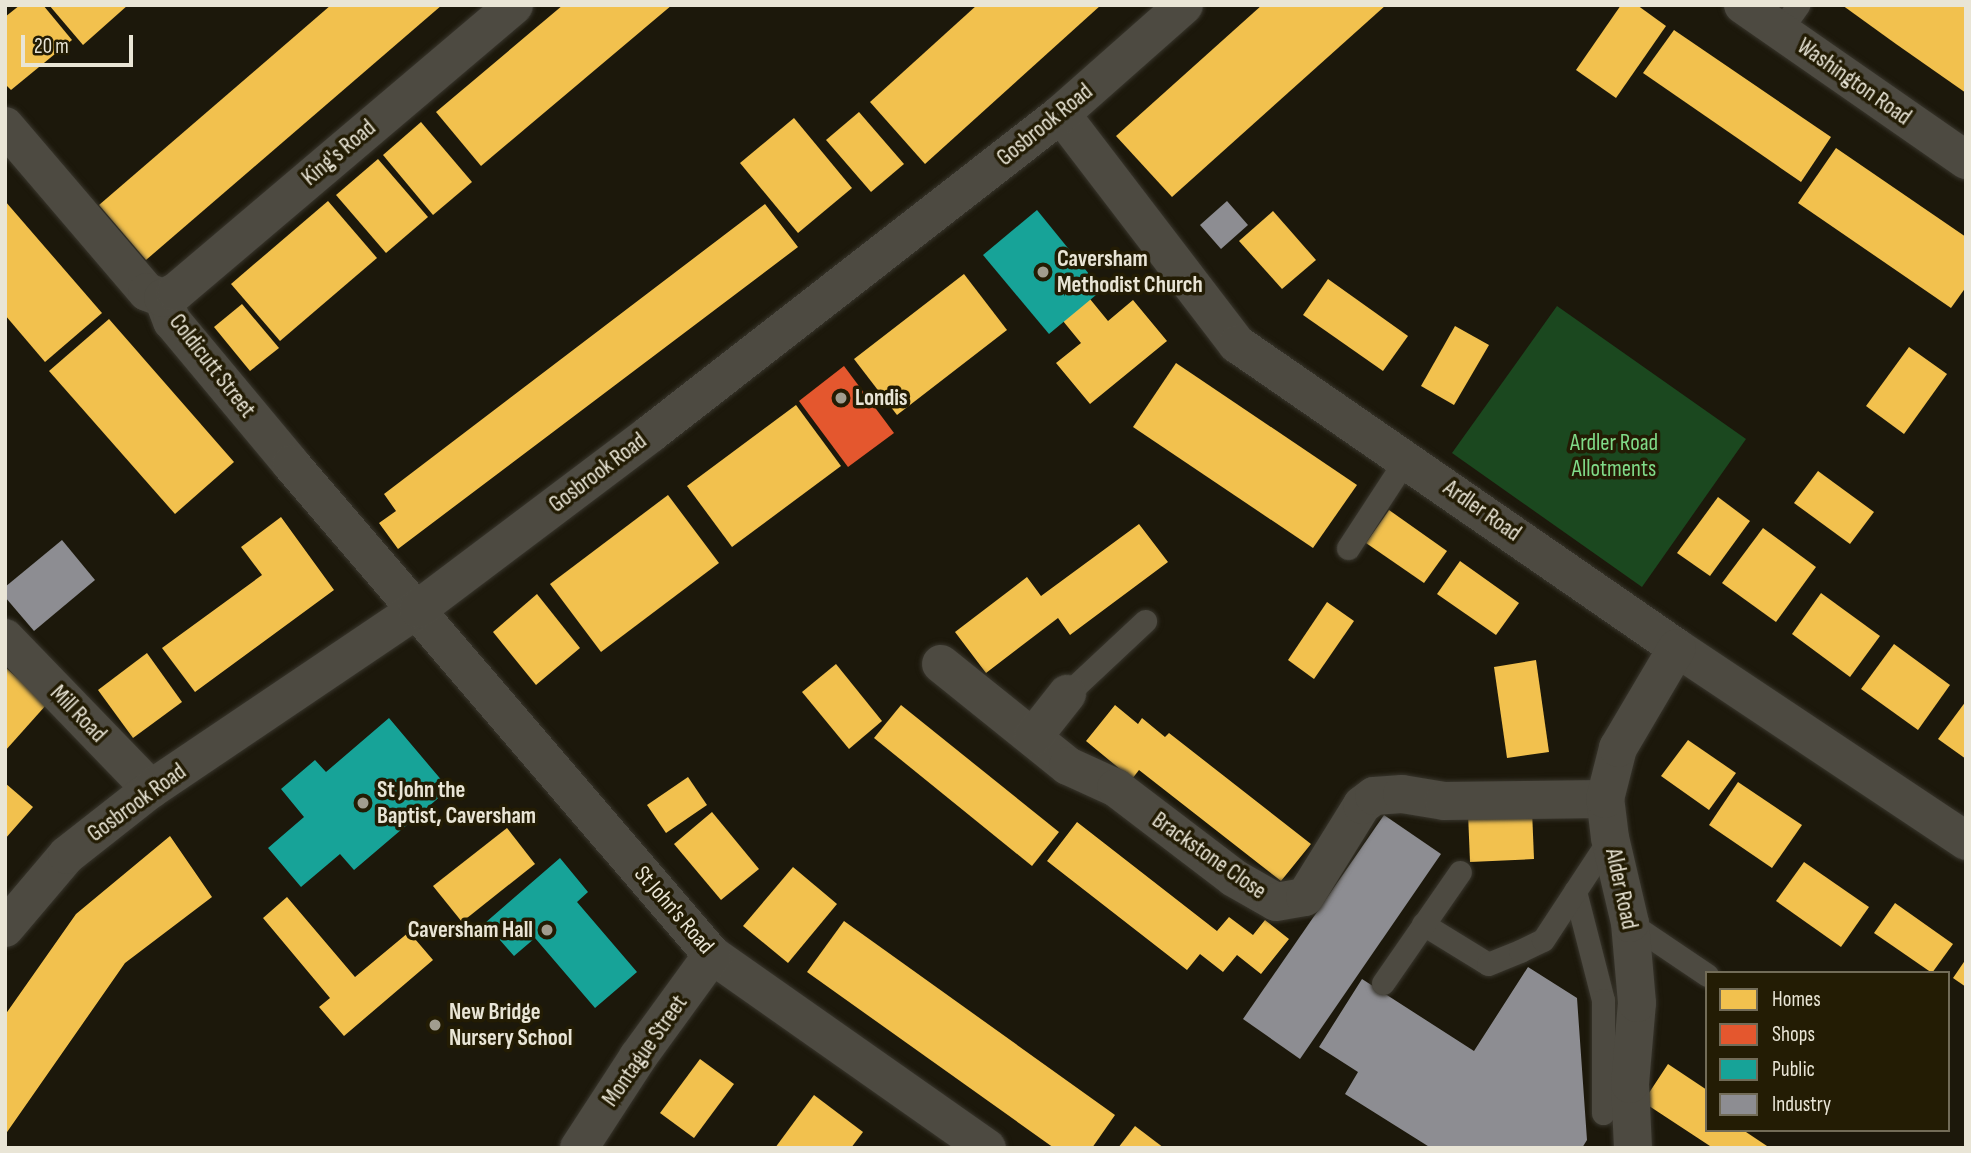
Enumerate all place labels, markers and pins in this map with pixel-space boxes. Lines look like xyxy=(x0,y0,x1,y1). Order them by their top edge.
place label: Caversham Methodist Church xyxy=(1057,245,1203,299)
marker: Caversham Methodist Church xyxy=(1035,264,1051,280)
place label: Londis xyxy=(855,384,908,412)
marker: Londis xyxy=(833,390,849,406)
place label: St John the Baptist, Caversham xyxy=(377,776,536,830)
marker: St John the Baptist, Caversham xyxy=(355,795,371,811)
place label: Caversham Hall xyxy=(408,916,533,944)
marker: Caversham Hall xyxy=(539,922,555,938)
place label: New Bridge Nursery School xyxy=(449,998,572,1052)
marker: New Bridge Nursery School xyxy=(427,1017,443,1033)

